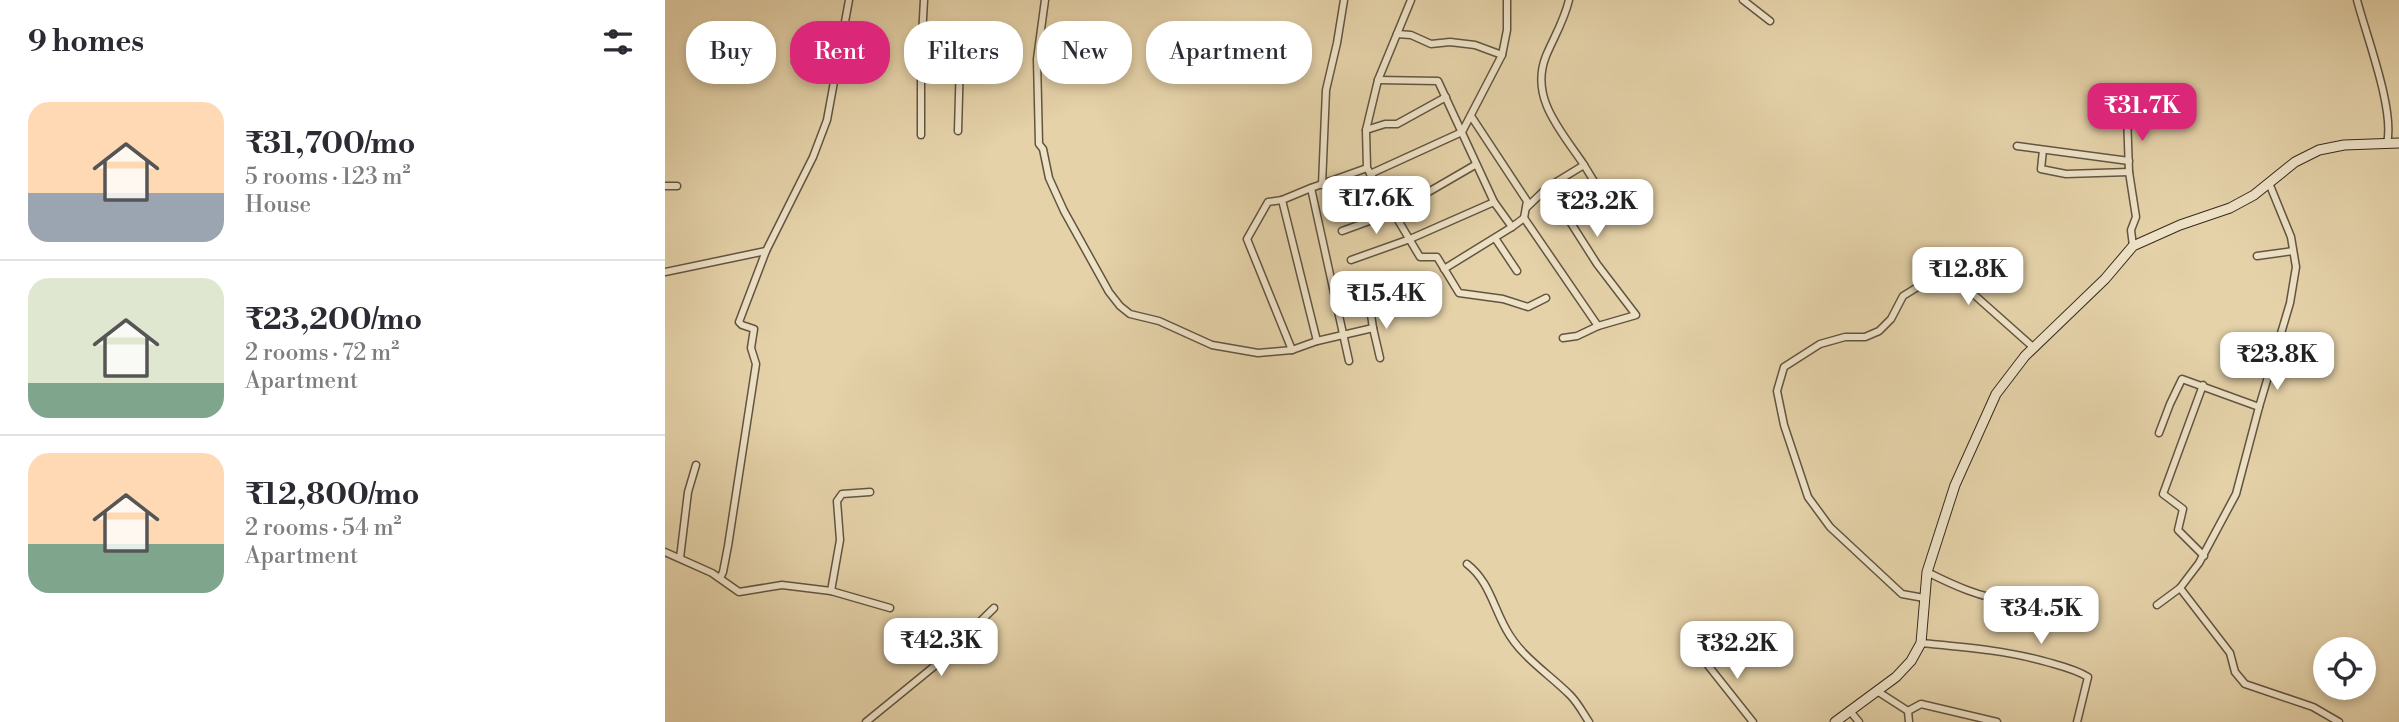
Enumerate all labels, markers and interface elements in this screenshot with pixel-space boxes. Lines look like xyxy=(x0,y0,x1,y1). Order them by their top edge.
chip: Buy xyxy=(686,21,776,84)
chip: Rent xyxy=(790,21,890,84)
chip: Filters xyxy=(904,21,1023,84)
chip: New xyxy=(1037,21,1132,84)
chip: Apartment xyxy=(1146,21,1312,84)
text: 9 homes xyxy=(28,23,144,61)
icon: filters xyxy=(599,23,637,61)
pin: ₹31.7K xyxy=(2085,83,2199,143)
text: ₹31.7K xyxy=(2104,92,2180,120)
text: ₹31,700/mo xyxy=(245,125,416,163)
icon: home xyxy=(84,130,168,214)
text: 5 rooms · 123 m² xyxy=(245,163,411,191)
pin: ₹17.6K xyxy=(1319,176,1433,236)
pin: ₹23.2K xyxy=(1540,180,1654,239)
text: ₹17.6K xyxy=(1338,185,1414,213)
text: ₹23.2K xyxy=(1556,188,1638,216)
text: House xyxy=(245,191,311,219)
pin: ₹12.8K xyxy=(1911,247,2025,307)
text: ₹12.8K xyxy=(1928,256,2008,284)
pin: ₹15.4K xyxy=(1329,272,1443,331)
text: ₹15.4K xyxy=(1346,280,1426,308)
text: ₹23,200/mo xyxy=(245,301,422,339)
icon: home xyxy=(84,306,168,390)
pin: ₹23.8K xyxy=(2220,332,2334,392)
text: 2 rooms · 72 m² xyxy=(245,339,399,367)
text: ₹23.8K xyxy=(2236,341,2318,369)
text: Apartment xyxy=(245,367,358,395)
text: ₹12,800/mo xyxy=(245,476,420,514)
icon: home xyxy=(84,481,168,565)
text: 2 rooms · 54 m² xyxy=(245,514,402,542)
text: Apartment xyxy=(245,542,358,570)
pin: ₹34.5K xyxy=(1984,586,2098,646)
text: ₹34.5K xyxy=(2000,595,2082,623)
pin: ₹42.3K xyxy=(884,618,998,678)
pin: ₹32.2K xyxy=(1680,622,1794,681)
text: ₹42.3K xyxy=(900,627,982,655)
text: ₹32.2K xyxy=(1696,630,1778,658)
map controls xyxy=(2313,637,2376,700)
button: locate xyxy=(2313,637,2376,700)

